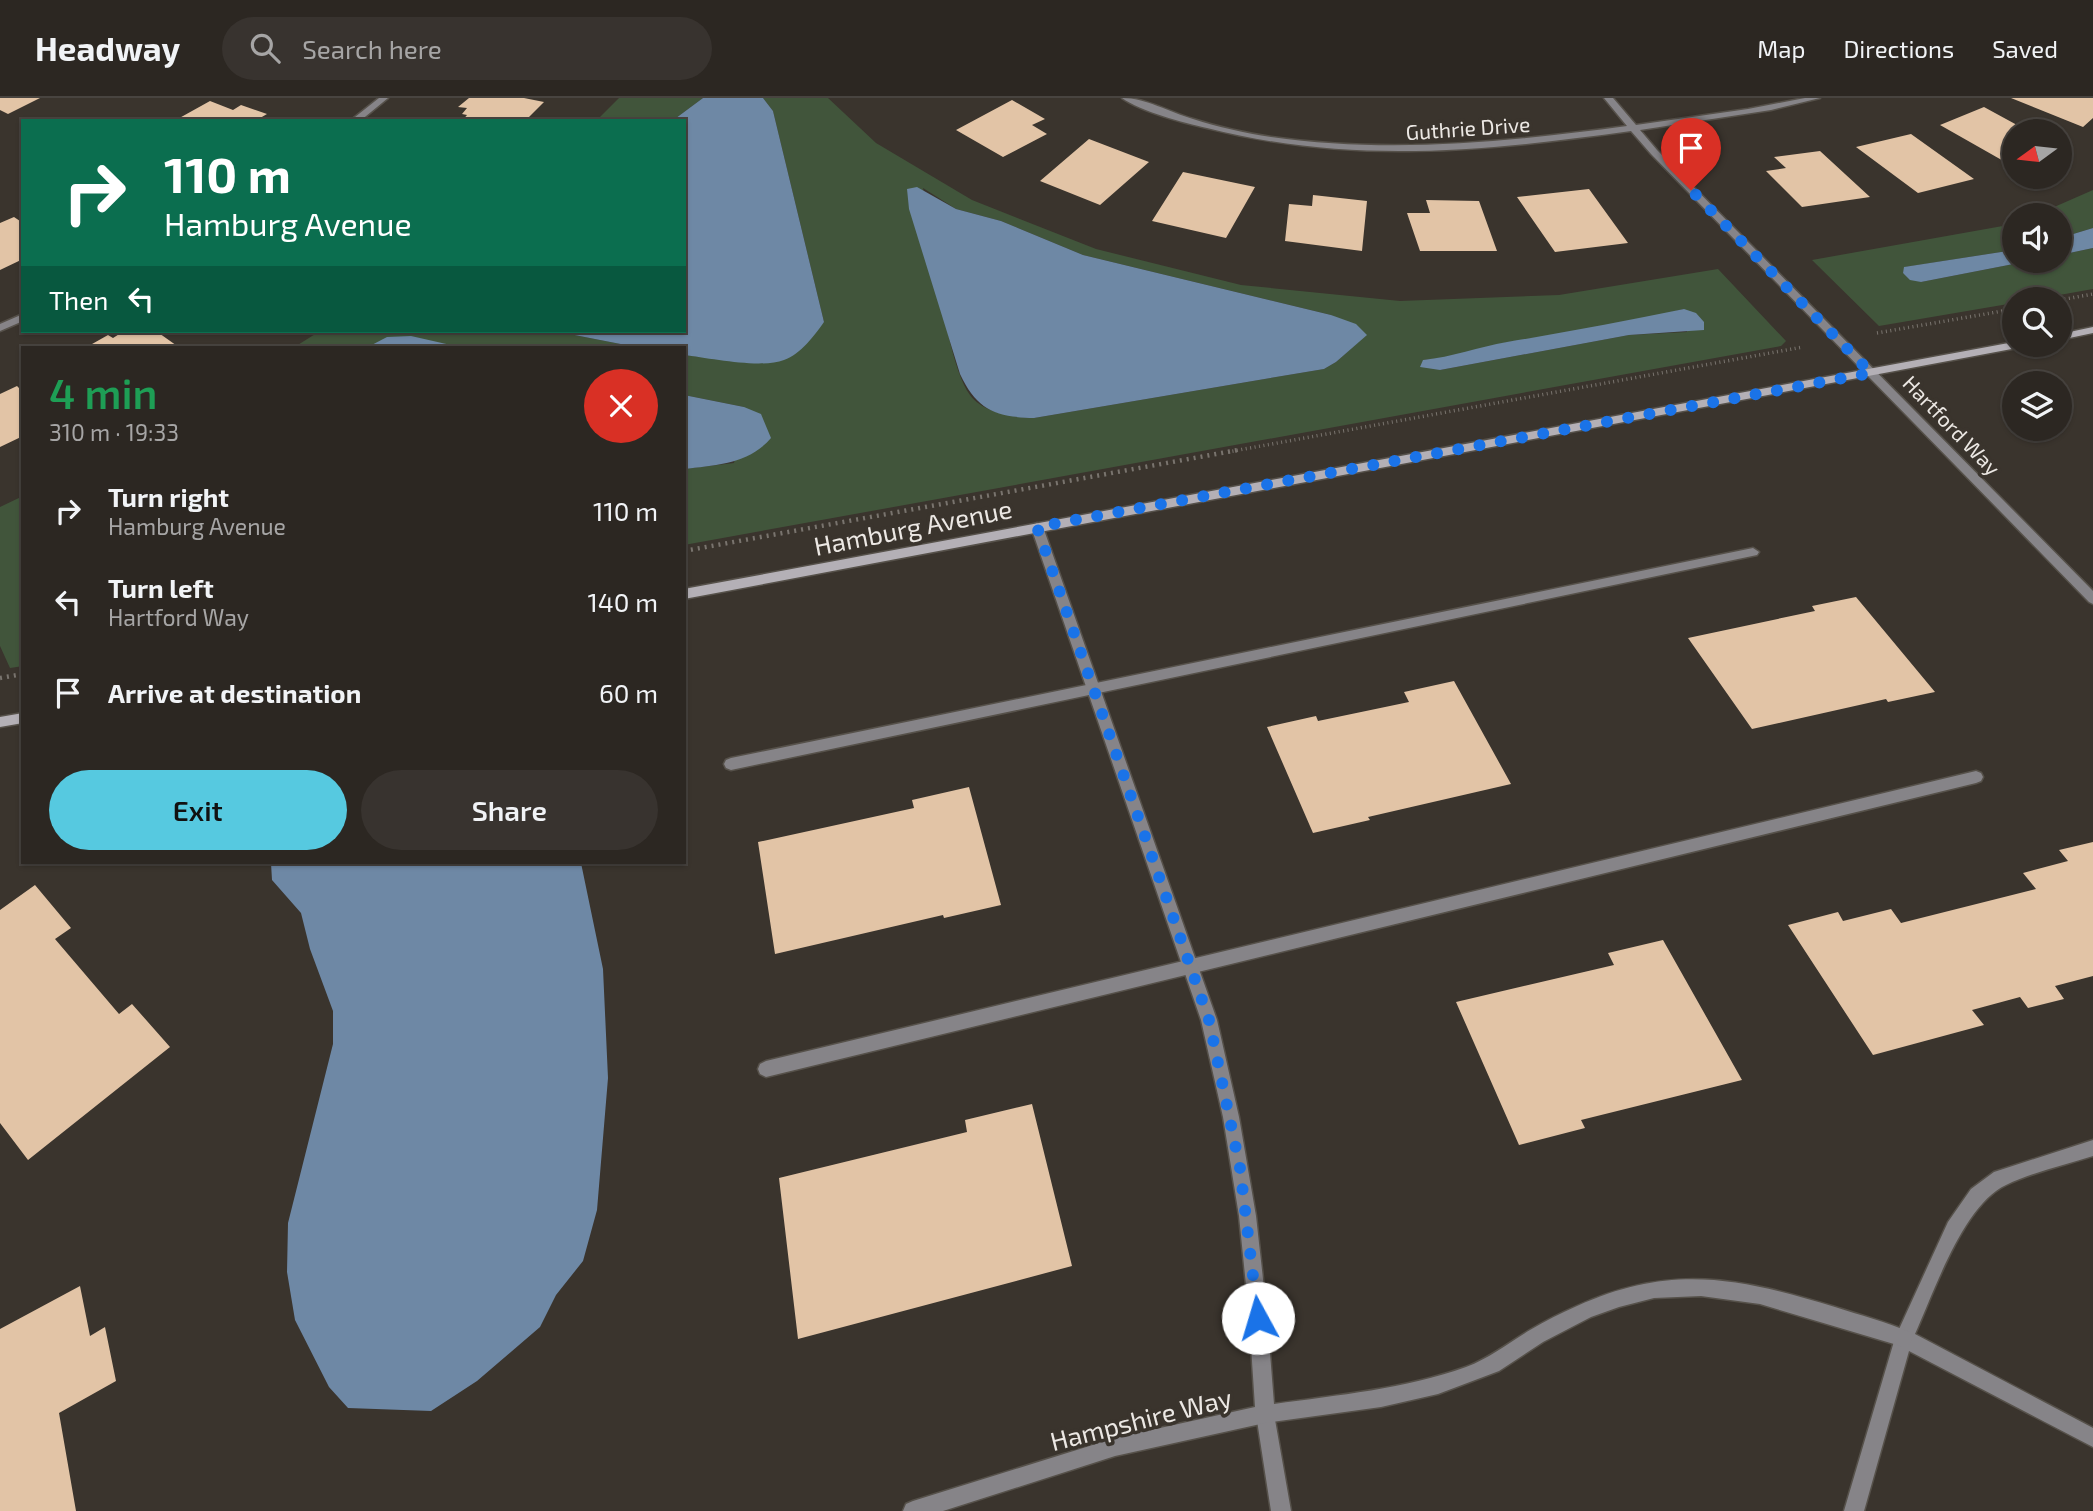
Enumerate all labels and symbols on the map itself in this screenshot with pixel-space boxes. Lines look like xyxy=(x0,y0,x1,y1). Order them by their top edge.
street label: Guthrie Drive xyxy=(1405,111,1531,144)
pin xyxy=(1661,118,1721,190)
north arrow xyxy=(2002,119,2072,189)
street label: Hartford Way xyxy=(1898,370,2006,480)
street label: Hamburg Avenue xyxy=(811,492,1014,561)
position arrow xyxy=(1221,1281,1295,1355)
street label: Hampshire Way xyxy=(1047,1381,1235,1456)

